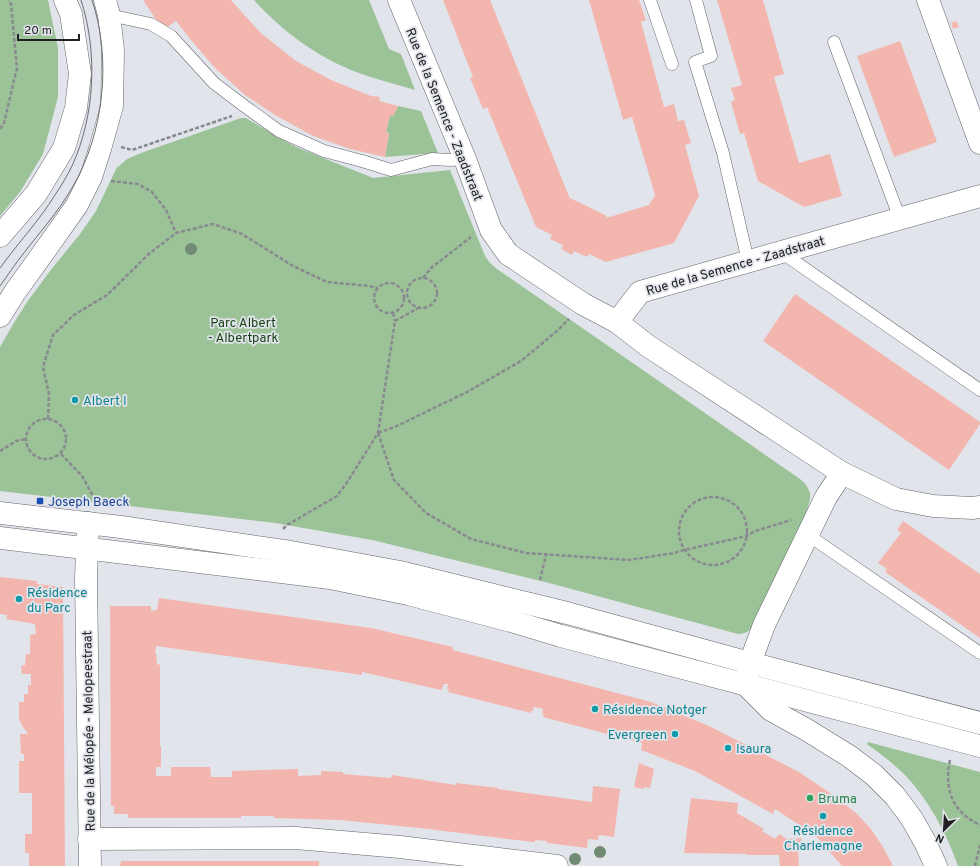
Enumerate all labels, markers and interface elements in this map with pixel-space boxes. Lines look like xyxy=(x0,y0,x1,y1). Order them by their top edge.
scale bar xyxy=(18,16,79,42)
text: 20 m xyxy=(24,23,52,39)
street label: Rue de la Semence - Zaadstraat xyxy=(401,26,485,204)
street label: Rue de la Semence - Zaadstraat xyxy=(644,234,827,300)
park label: Parc Albert - Albertpark xyxy=(208,316,278,347)
place label: Albert I xyxy=(83,394,127,410)
marker: Albert I xyxy=(70,395,80,405)
place label: Joseph Baeck xyxy=(48,495,129,511)
marker: Joseph Baeck xyxy=(35,496,45,506)
place label: Résidence du Parc xyxy=(27,586,87,617)
marker: Résidence du Parc xyxy=(14,594,24,604)
street label: Rue de la Mélopée - Melopeestraat xyxy=(80,630,100,831)
place label: Résidence Notger xyxy=(603,703,707,719)
marker: Résidence Notger xyxy=(590,704,600,714)
place label: Evergreen xyxy=(608,728,667,744)
marker: Evergreen xyxy=(670,729,680,739)
place label: Isaura xyxy=(736,742,771,758)
marker: Isaura xyxy=(723,743,733,753)
place label: Bruma xyxy=(818,792,857,808)
marker: Bruma xyxy=(805,793,815,803)
north arrow xyxy=(924,810,964,850)
marker: Résidence Charlemagne xyxy=(818,811,828,821)
place label: Résidence Charlemagne xyxy=(784,824,862,855)
text: N xyxy=(934,830,947,846)

